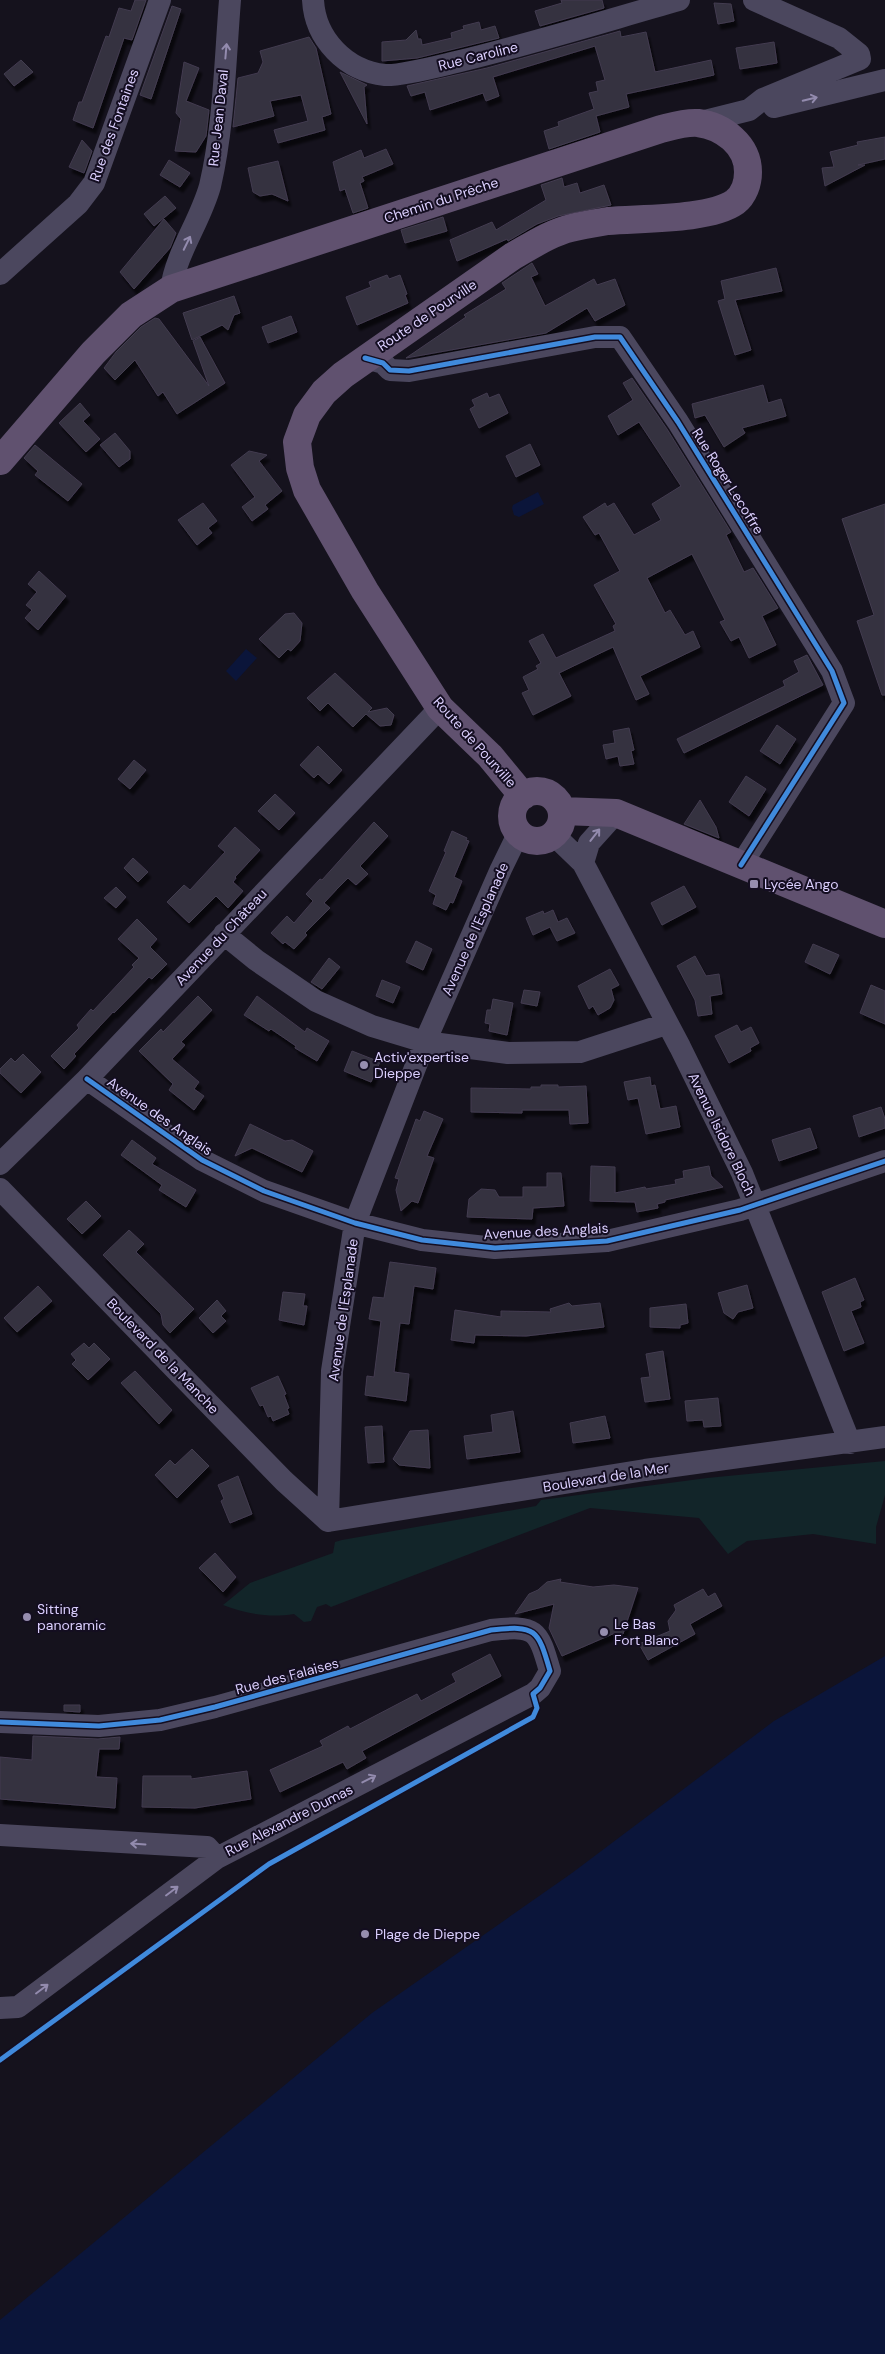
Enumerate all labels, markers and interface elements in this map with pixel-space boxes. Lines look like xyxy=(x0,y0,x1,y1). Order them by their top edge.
street label: Rue Caroline xyxy=(436,37,520,75)
one-way arrow xyxy=(221,44,231,60)
street label: Rue des Fontaines xyxy=(85,66,143,184)
street label: Rue Jean Daval xyxy=(204,69,232,167)
one-way arrow xyxy=(802,94,818,103)
street label: Chemin du Prêche xyxy=(382,173,500,227)
one-way arrow xyxy=(183,236,193,251)
street label: Route de Pourville xyxy=(374,275,480,355)
street label: Rue Roger Lecoffre xyxy=(688,424,768,538)
street label: Route de Pourville xyxy=(430,693,520,791)
one-way arrow xyxy=(590,829,601,842)
street label: Avenue de l'Esplanade xyxy=(438,860,513,998)
place label: Lycée Ango xyxy=(764,875,838,893)
marker: Lycée Ango xyxy=(748,878,760,890)
street label: Avenue du Château xyxy=(171,885,271,989)
place label: Activ'expertise Dieppe xyxy=(374,1048,469,1082)
marker: Activ'expertise Dieppe xyxy=(358,1059,370,1071)
street label: Avenue Isidore Bloch xyxy=(684,1070,760,1198)
street label: Avenue des Anglais xyxy=(104,1073,216,1159)
street label: Avenue des Anglais xyxy=(483,1219,609,1243)
street label: Avenue de l'Esplanade xyxy=(324,1237,362,1383)
street label: Boulevard de la Manche xyxy=(103,1294,223,1418)
street label: Boulevard de la Mer xyxy=(542,1458,670,1496)
place label: Sitting panoramic xyxy=(37,1600,106,1634)
marker: Sitting panoramic xyxy=(21,1611,33,1623)
place label: Le Bas Fort Blanc xyxy=(614,1615,679,1649)
marker: Le Bas Fort Blanc xyxy=(598,1626,610,1638)
street label: Rue des Falaises xyxy=(233,1654,341,1698)
one-way arrow xyxy=(361,1774,376,1784)
street label: Rue Alexandre Dumas xyxy=(222,1780,356,1860)
one-way arrow xyxy=(130,1840,146,1849)
one-way arrow xyxy=(165,1886,179,1896)
place label: Plage de Dieppe xyxy=(375,1925,480,1943)
marker: Plage de Dieppe xyxy=(359,1928,371,1940)
one-way arrow xyxy=(35,1983,48,1994)

